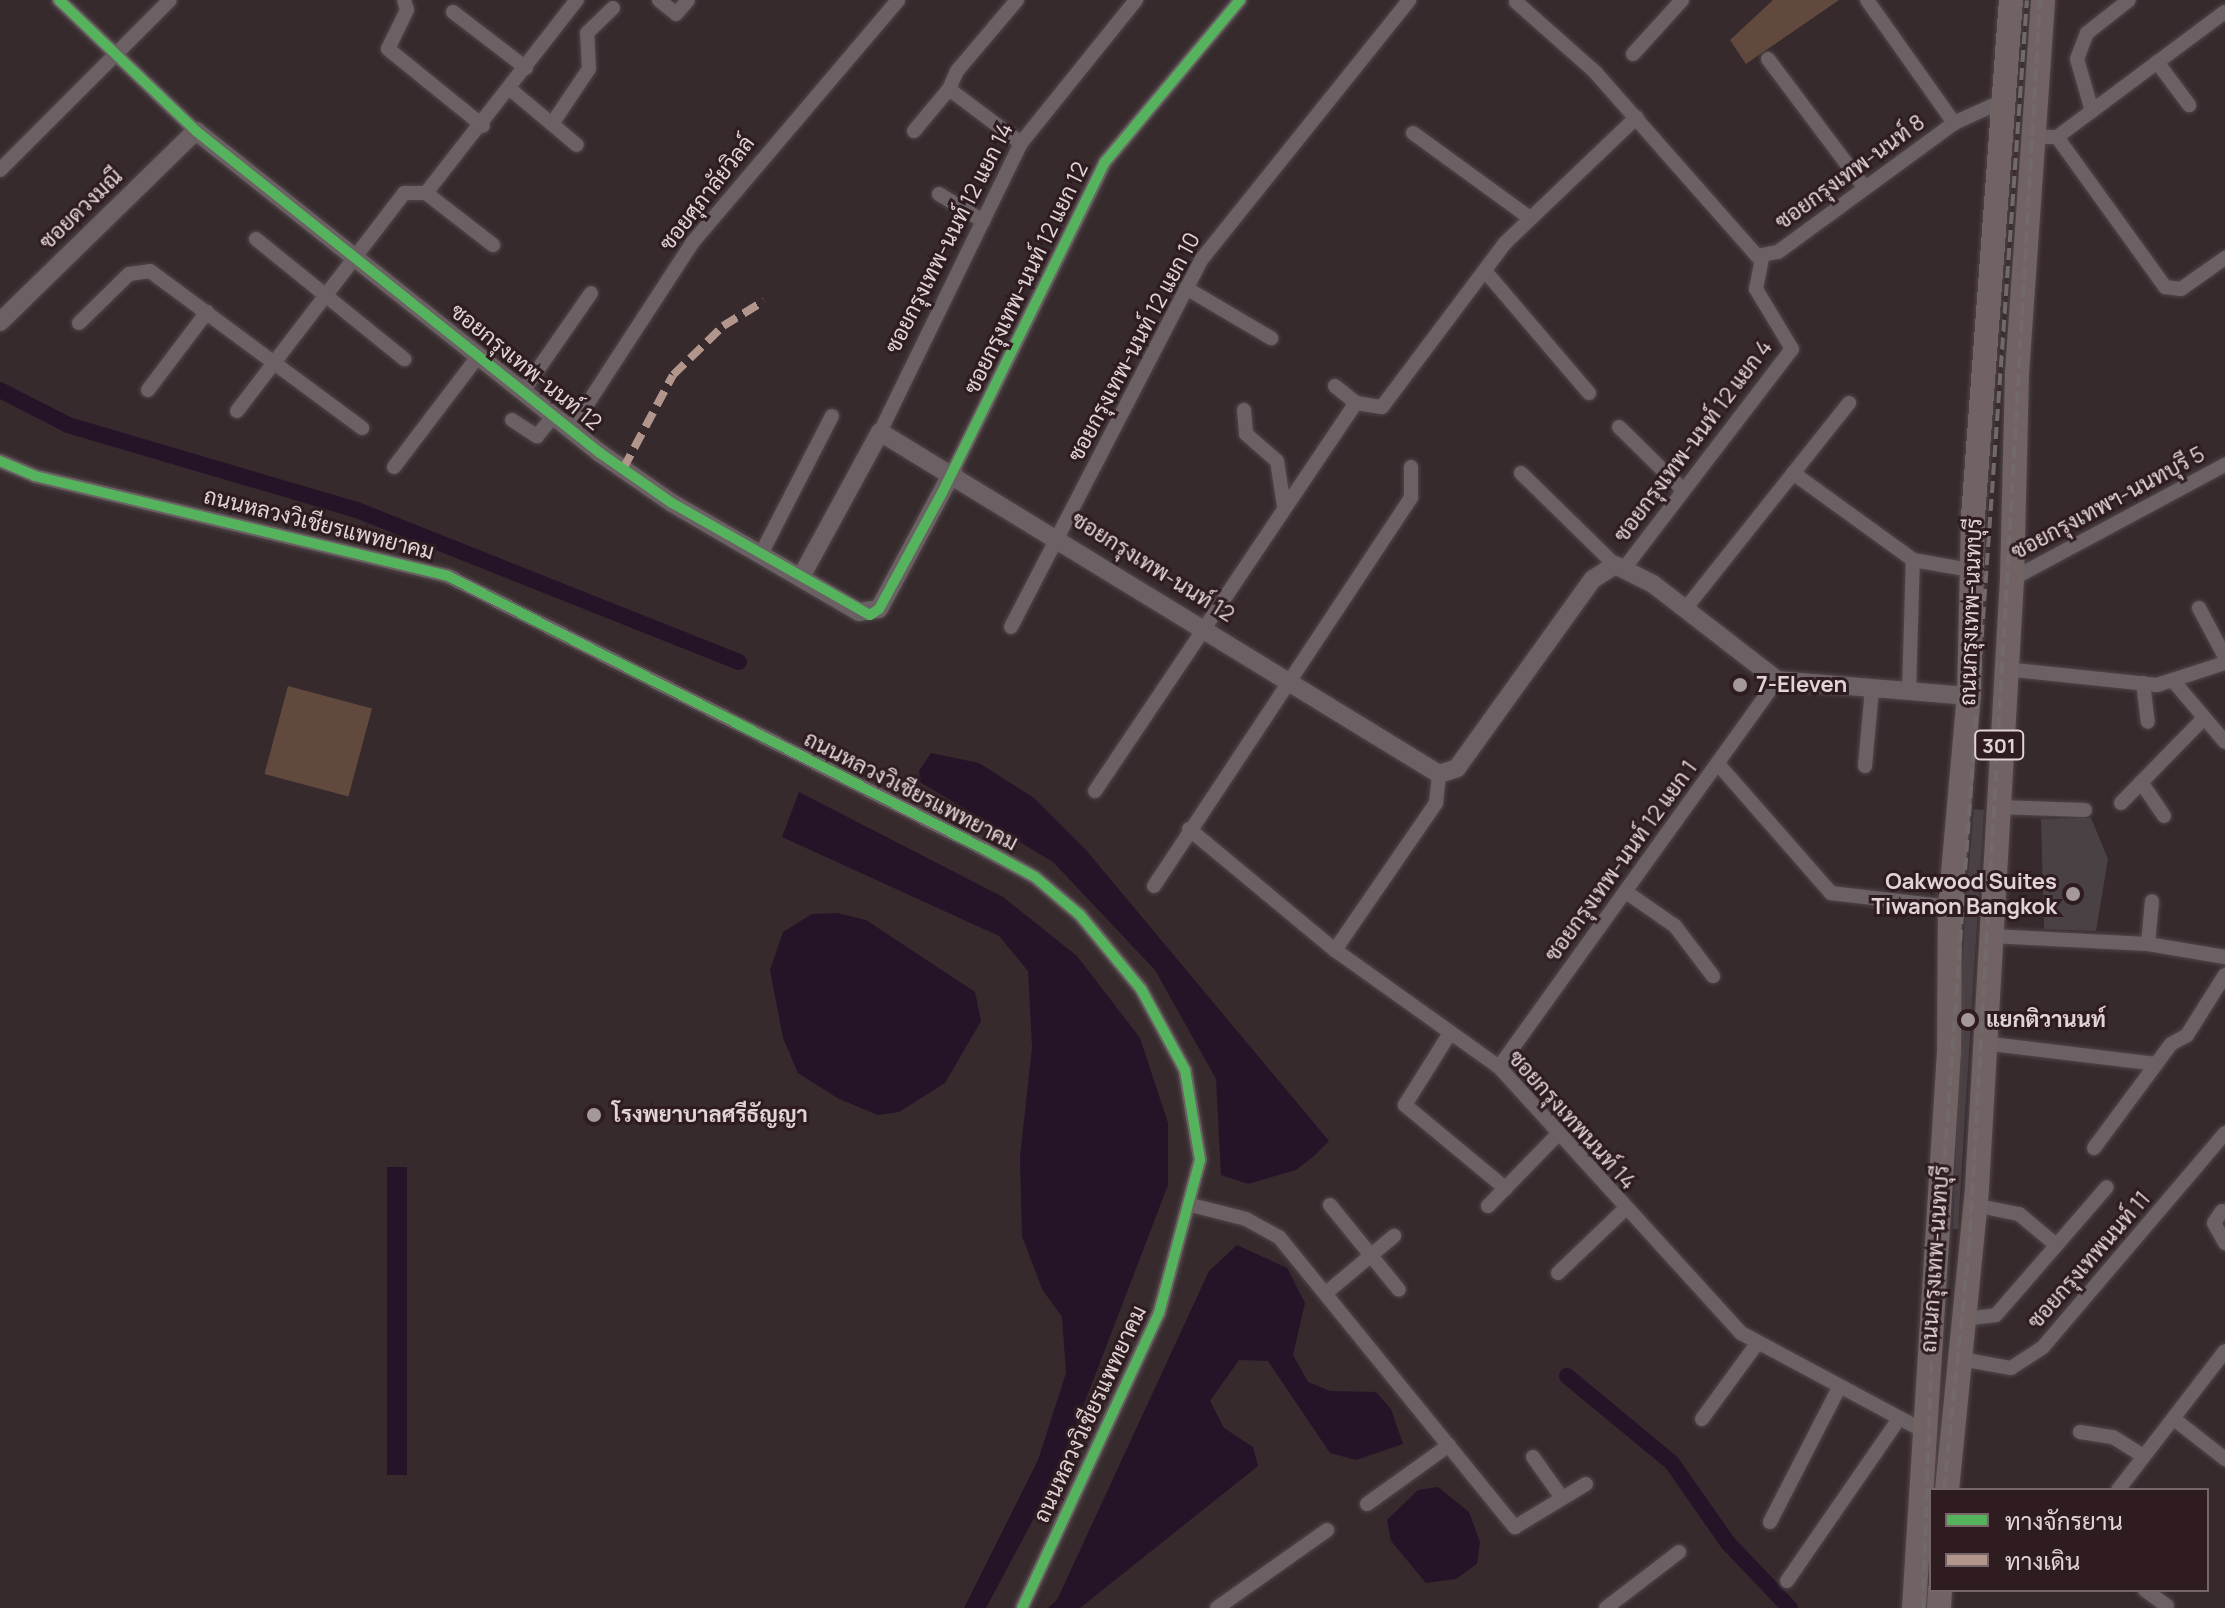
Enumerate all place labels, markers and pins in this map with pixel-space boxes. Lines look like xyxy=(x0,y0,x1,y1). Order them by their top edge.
place label: 7-Eleven xyxy=(1756,672,1847,698)
marker: 7-Eleven xyxy=(1731,676,1749,694)
place label: Oakwood Suites Tiwanon Bangkok xyxy=(1872,868,2057,920)
marker: Oakwood Suites Tiwanon Bangkok xyxy=(2064,885,2082,903)
place label: แยกติวานนท์ xyxy=(1986,1007,2106,1033)
marker: แยกติวานนท์ xyxy=(1957,1009,1979,1031)
place label: โรงพยาบาลศรีธัญญา xyxy=(612,1102,808,1128)
marker: โรงพยาบาลศรีธัญญา xyxy=(583,1104,605,1126)

